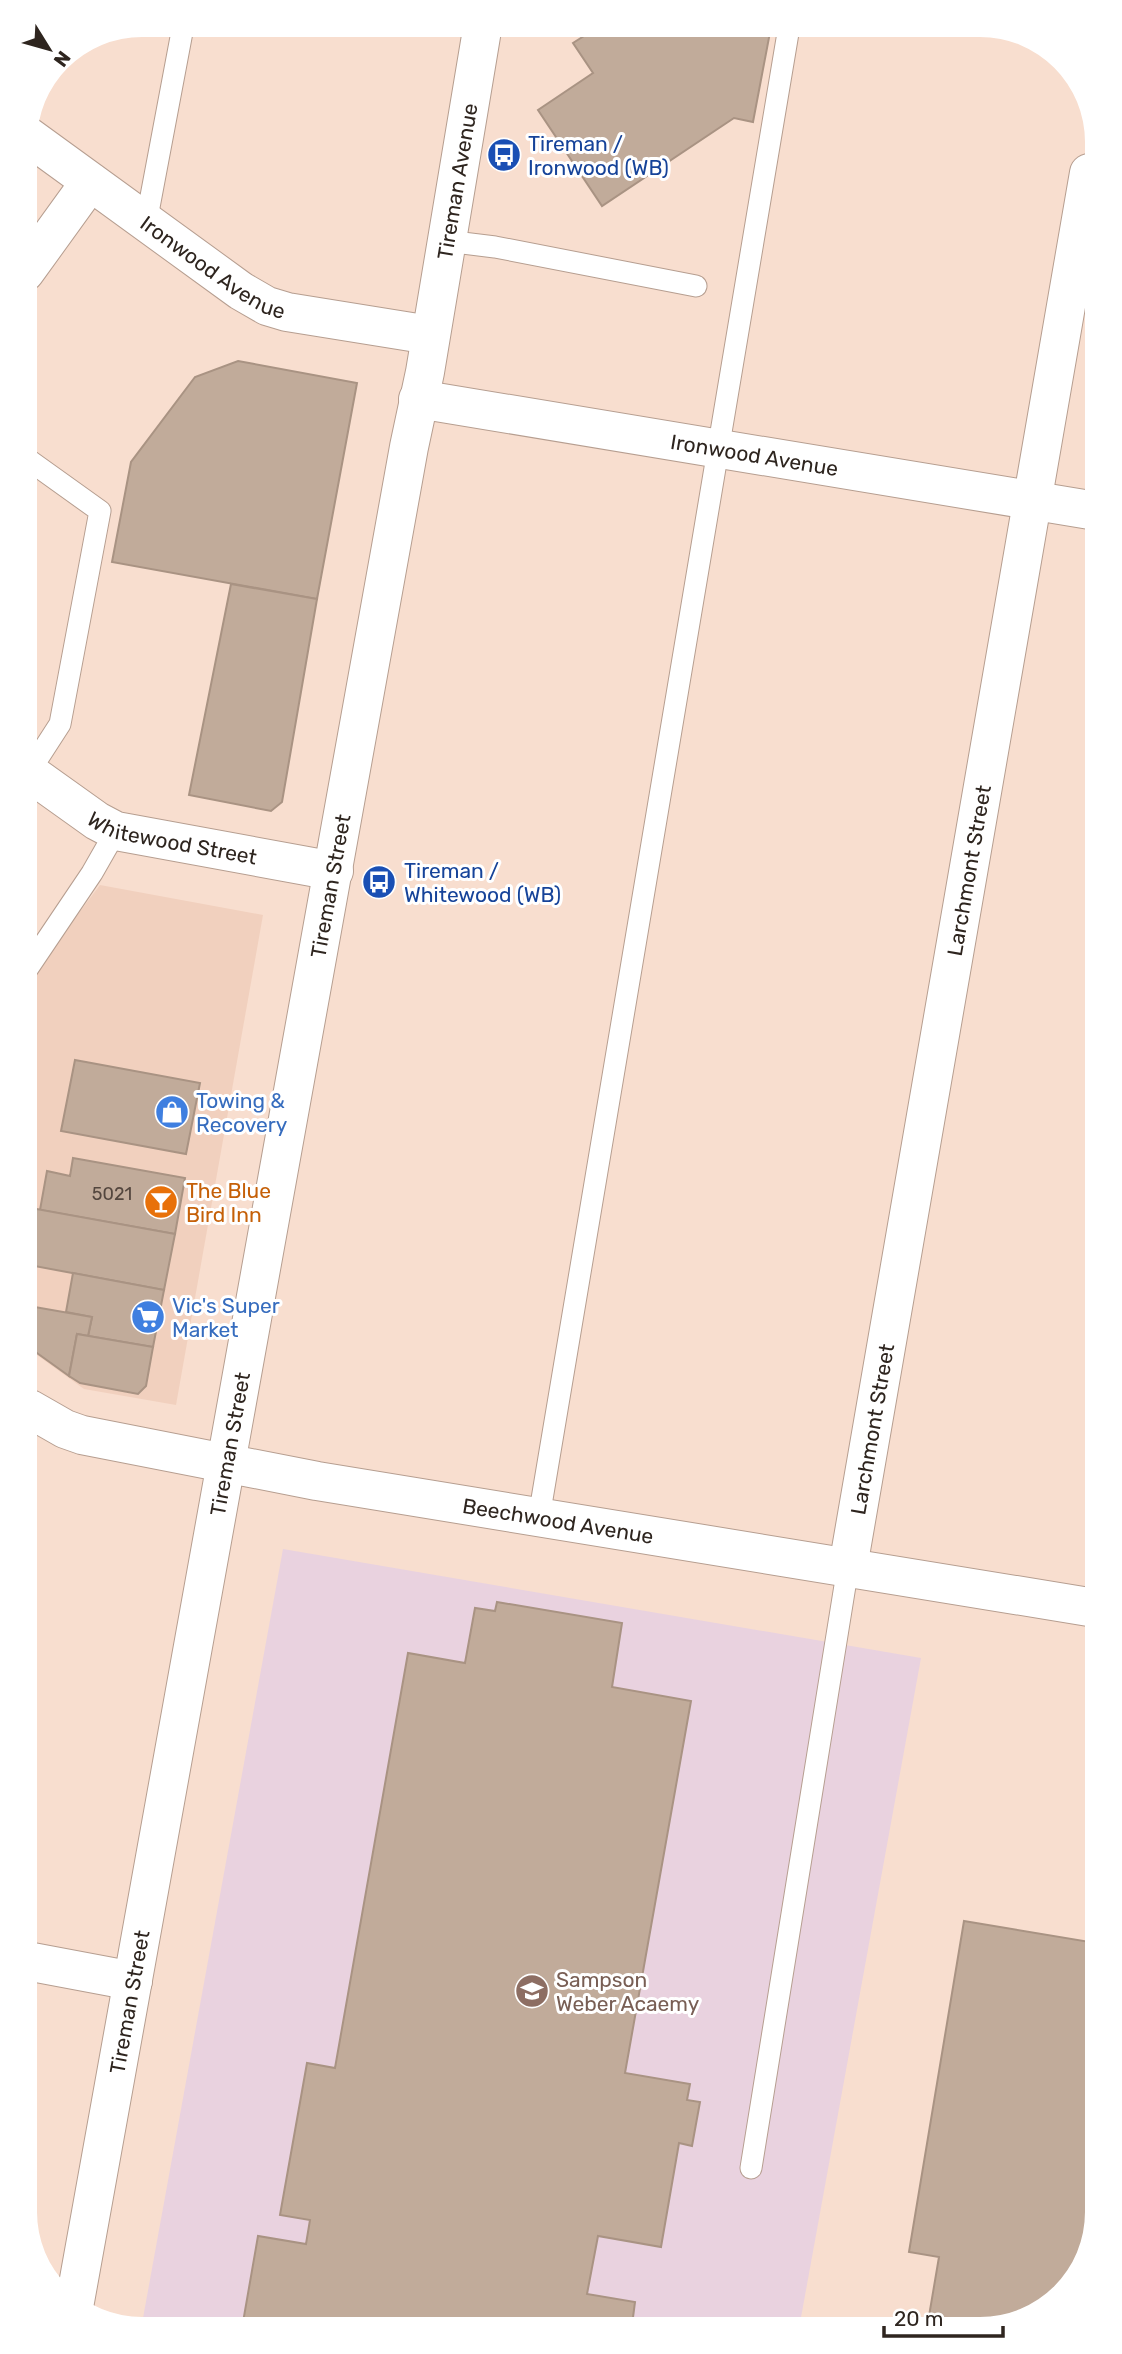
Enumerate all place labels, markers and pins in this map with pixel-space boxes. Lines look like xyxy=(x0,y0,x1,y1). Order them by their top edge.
place label: Tireman / Ironwood (WB) xyxy=(528,131,669,180)
bus stop icon: Tireman / Ironwood (WB) xyxy=(485,136,523,174)
place label: Tireman / Whitewood (WB) xyxy=(404,858,561,907)
bus stop icon: Tireman / Whitewood (WB) xyxy=(360,863,398,901)
place label: Towing & Recovery xyxy=(196,1088,288,1137)
shop icon: Towing & Recovery xyxy=(153,1093,191,1131)
place label: The Blue Bird Inn xyxy=(186,1178,271,1227)
bar icon: The Blue Bird Inn xyxy=(142,1183,180,1221)
place label: Vic's Super Market xyxy=(172,1293,280,1342)
supermarket icon: Vic's Super Market xyxy=(129,1298,167,1336)
place label: Sampson Weber Acaemy xyxy=(556,1967,700,2016)
school or university icon: Sampson Weber Acaemy xyxy=(513,1972,551,2010)

